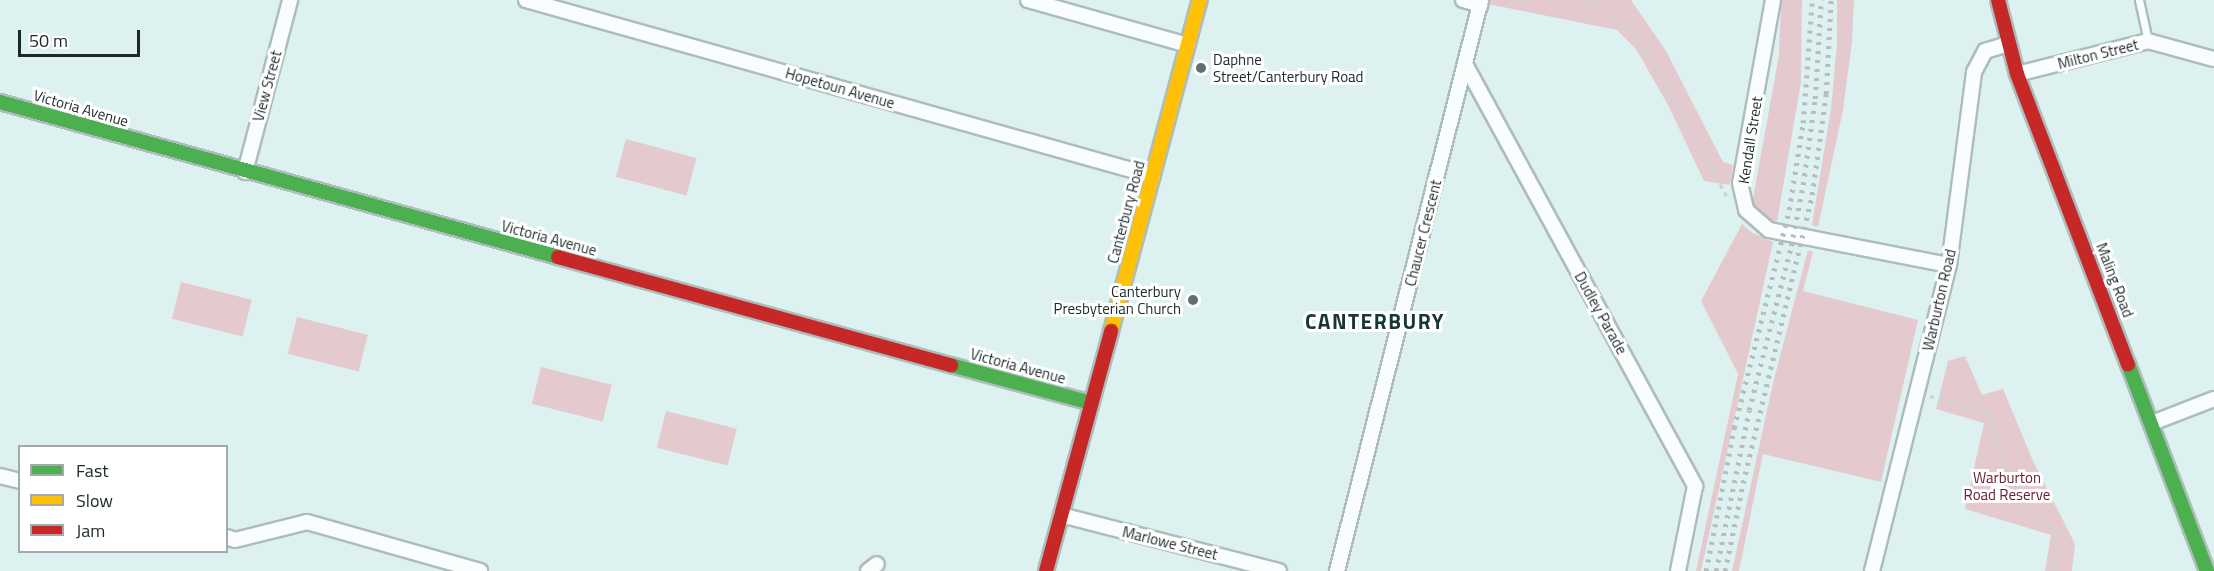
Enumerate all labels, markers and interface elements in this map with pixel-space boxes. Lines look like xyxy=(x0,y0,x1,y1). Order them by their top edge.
scale bar xyxy=(21,18,142,56)
text: 50 m xyxy=(29,27,68,54)
street label: Milton Street xyxy=(2056,35,2140,73)
street label: View Street xyxy=(249,48,285,124)
place label: Daphne Street/Canterbury Road xyxy=(1213,50,1364,85)
marker: Daphne Street/Canterbury Road xyxy=(1194,61,1208,75)
street label: Hopetoun Avenue xyxy=(783,64,897,112)
street label: Victoria Avenue xyxy=(31,86,131,130)
street label: Kendall Street xyxy=(1734,95,1766,185)
street label: Canterbury Road xyxy=(1104,159,1148,265)
street label: Chaucer Crescent xyxy=(1401,178,1445,288)
street label: Victoria Avenue xyxy=(499,217,599,259)
street label: Maling Road xyxy=(2093,240,2137,320)
street label: Warburton Road xyxy=(1919,247,1959,353)
street label: Dudley Parade xyxy=(1571,269,1631,357)
place label: Canterbury Presbyterian Church xyxy=(1054,282,1181,317)
marker: Canterbury Presbyterian Church xyxy=(1186,293,1200,307)
district label: CANTERBURY xyxy=(1305,308,1445,334)
street label: Victoria Avenue xyxy=(968,345,1068,387)
legend xyxy=(18,445,228,553)
text: Fast xyxy=(76,457,109,484)
park label: Warburton Road Reserve xyxy=(1964,468,2050,503)
text: Slow xyxy=(76,487,113,514)
text: Jam xyxy=(76,517,105,544)
street label: Marlowe Street xyxy=(1121,522,1219,564)

